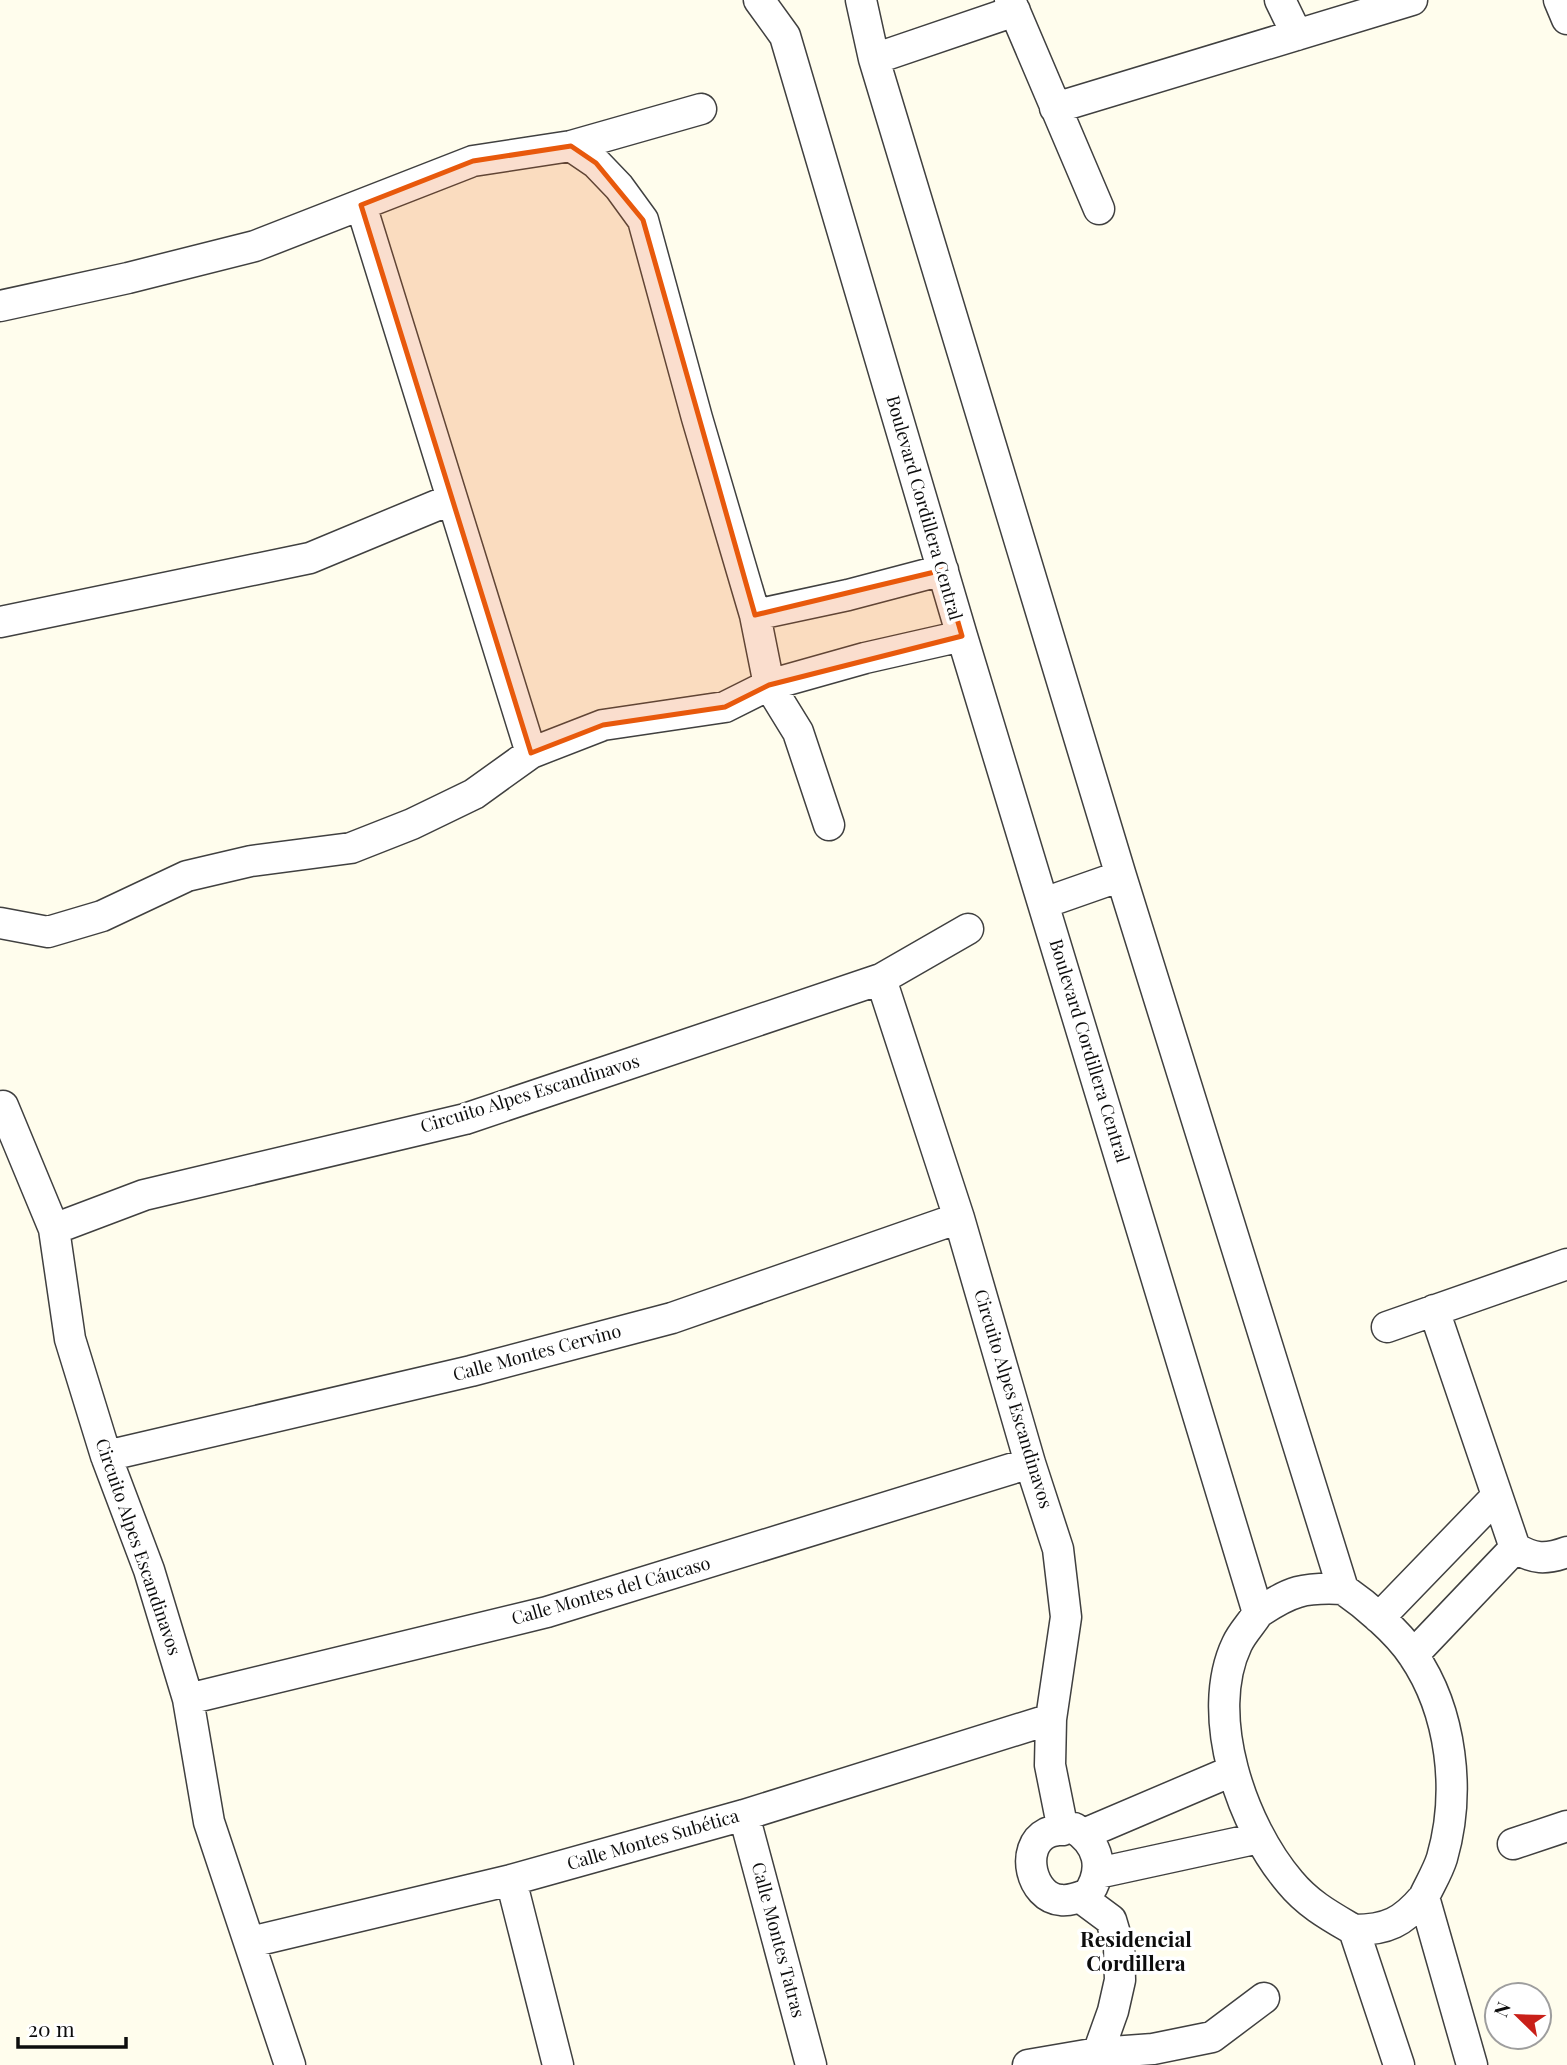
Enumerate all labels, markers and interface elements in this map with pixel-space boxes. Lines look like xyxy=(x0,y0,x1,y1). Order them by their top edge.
street label: Boulevard Cordillera Central xyxy=(881,393,969,623)
street label: Boulevard Cordillera Central xyxy=(1044,936,1135,1165)
street label: Circuito Alpes Escandinavos xyxy=(417,1048,642,1138)
street label: Circuito Alpes Escandinavos xyxy=(969,1286,1059,1511)
street label: Calle Montes Cervino xyxy=(450,1318,624,1386)
street label: Circuito Alpes Escandinavos xyxy=(91,1435,187,1658)
street label: Calle Montes del Cáucaso xyxy=(509,1550,713,1630)
street label: Calle Montes Subética xyxy=(564,1803,742,1875)
street label: Calle Montes Tatras xyxy=(747,1859,811,2020)
district label: Residencial Cordillera xyxy=(1080,1924,1192,1976)
north arrow xyxy=(1483,1981,1553,2051)
text: N xyxy=(1487,1997,1516,2020)
scale bar xyxy=(18,2006,126,2050)
text: 20 m xyxy=(28,2014,75,2042)

